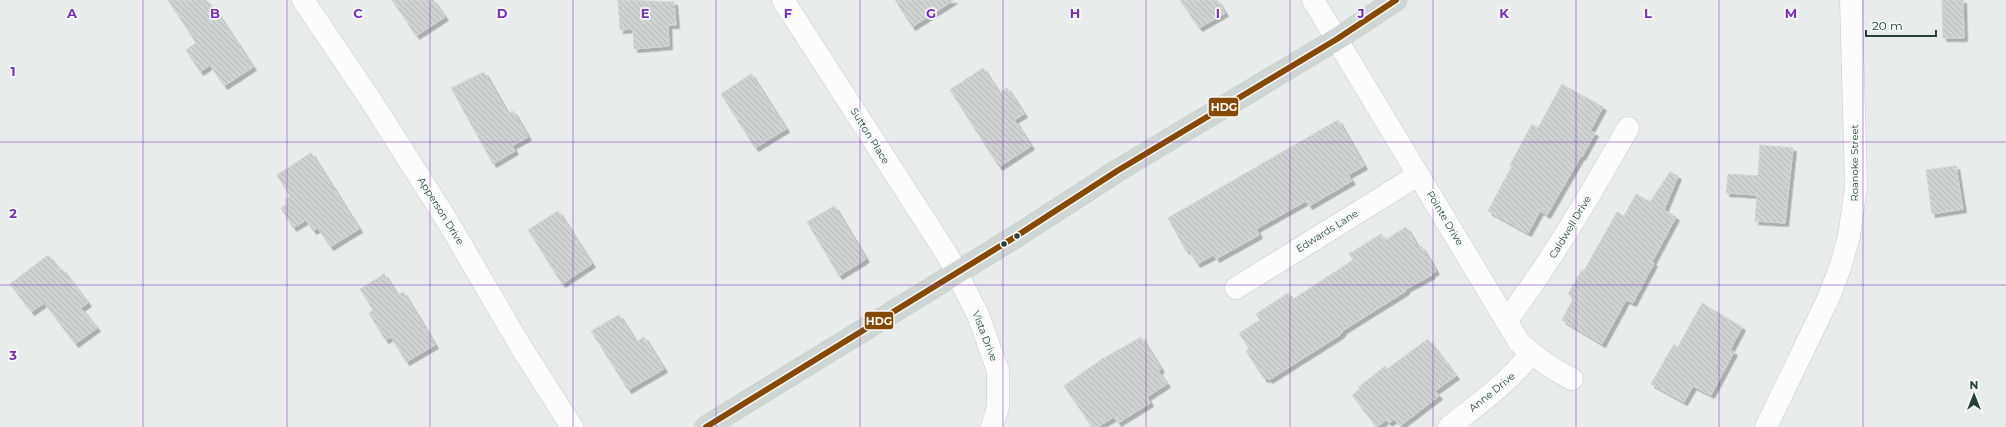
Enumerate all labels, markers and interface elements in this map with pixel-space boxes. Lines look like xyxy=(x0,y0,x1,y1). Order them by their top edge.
text: A xyxy=(66,5,78,21)
text: B xyxy=(210,5,220,21)
text: C xyxy=(353,5,363,21)
text: D xyxy=(497,5,508,21)
text: E xyxy=(641,5,650,21)
text: F xyxy=(784,5,792,21)
text: G xyxy=(926,5,936,21)
text: H xyxy=(1070,5,1080,21)
text: I xyxy=(1216,5,1220,21)
text: J xyxy=(1356,5,1365,21)
text: K xyxy=(1499,5,1509,21)
text: L xyxy=(1644,5,1652,21)
text: M xyxy=(1785,5,1797,21)
scale bar xyxy=(1866,12,1936,38)
text: 20 m xyxy=(1872,18,1903,33)
text: 1 xyxy=(10,63,16,79)
line badge: HDG xyxy=(1208,97,1239,117)
text: HDG xyxy=(1211,100,1237,114)
street label: Sutton Place xyxy=(848,106,892,166)
street label: Roanoke Street xyxy=(1848,124,1861,202)
street label: Apperson Drive xyxy=(415,175,467,247)
street label: Pointe Drive xyxy=(1424,188,1466,248)
street label: Caldwell Drive xyxy=(1546,193,1594,261)
text: 2 xyxy=(9,205,17,221)
street label: Edwards Lane xyxy=(1294,207,1360,255)
unlabelled marker xyxy=(1012,231,1022,241)
unlabelled marker xyxy=(999,239,1009,249)
street label: Vista Drive xyxy=(969,309,1001,363)
line badge: HDG xyxy=(864,311,894,330)
text: HDG xyxy=(866,314,892,328)
text: 3 xyxy=(8,347,17,363)
street label: Anne Drive xyxy=(1466,369,1518,415)
north arrow xyxy=(1954,375,1994,415)
text: N xyxy=(1970,378,1978,392)

